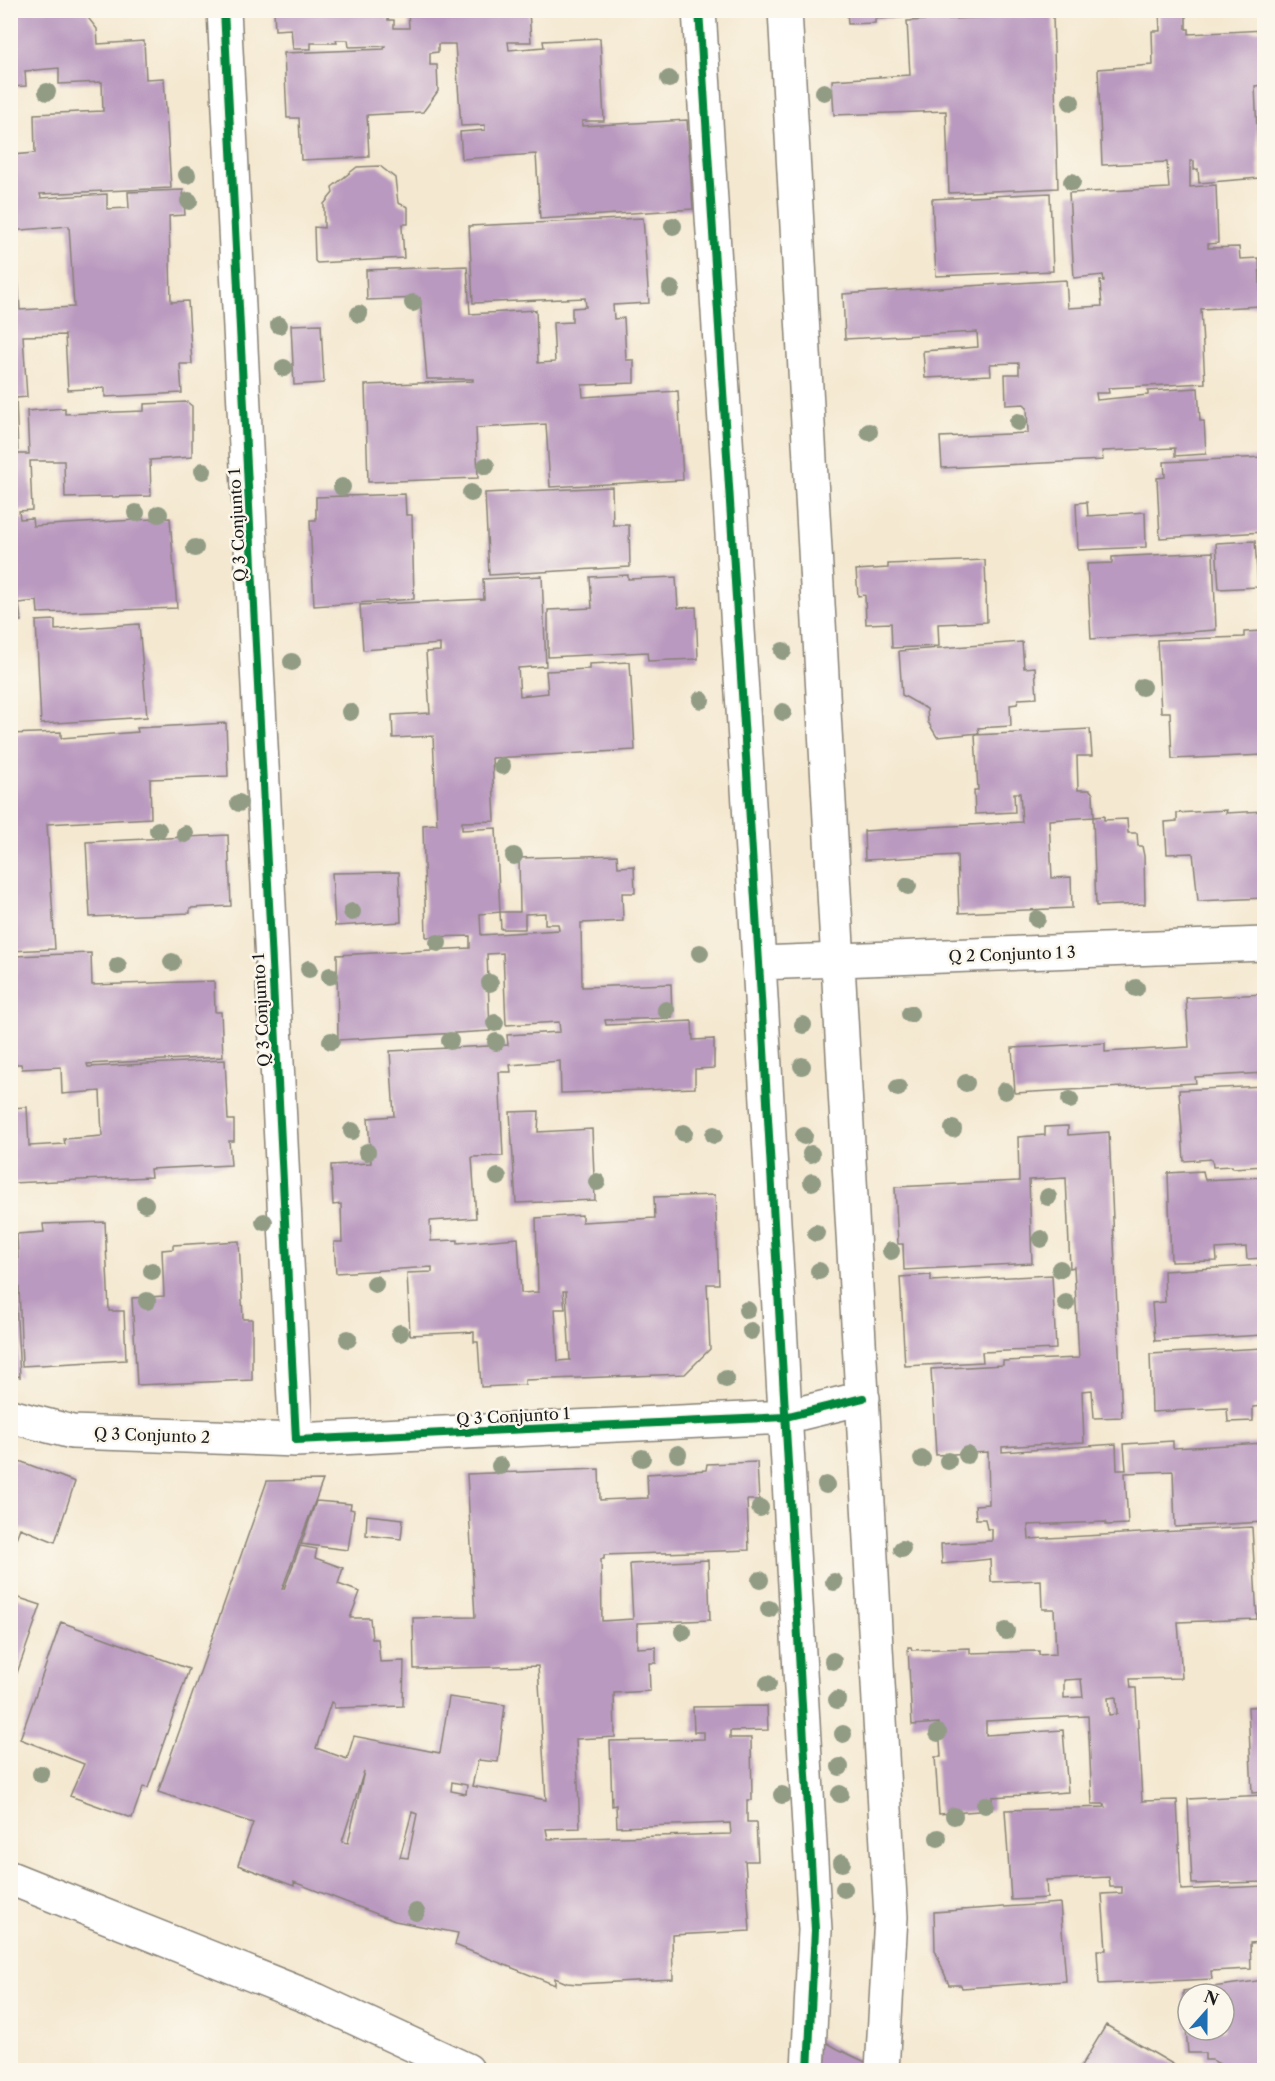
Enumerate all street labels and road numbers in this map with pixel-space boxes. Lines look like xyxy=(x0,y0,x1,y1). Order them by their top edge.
street label: Q 3 Conjunto 1 xyxy=(224,467,250,582)
street label: Q 2 Conjunto 1 3 xyxy=(948,942,1076,966)
street label: Q 3 Conjunto 1 xyxy=(248,952,274,1067)
street label: Q 3 Conjunto 1 xyxy=(456,1403,571,1429)
street label: Q 3 Conjunto 2 xyxy=(94,1423,210,1447)

